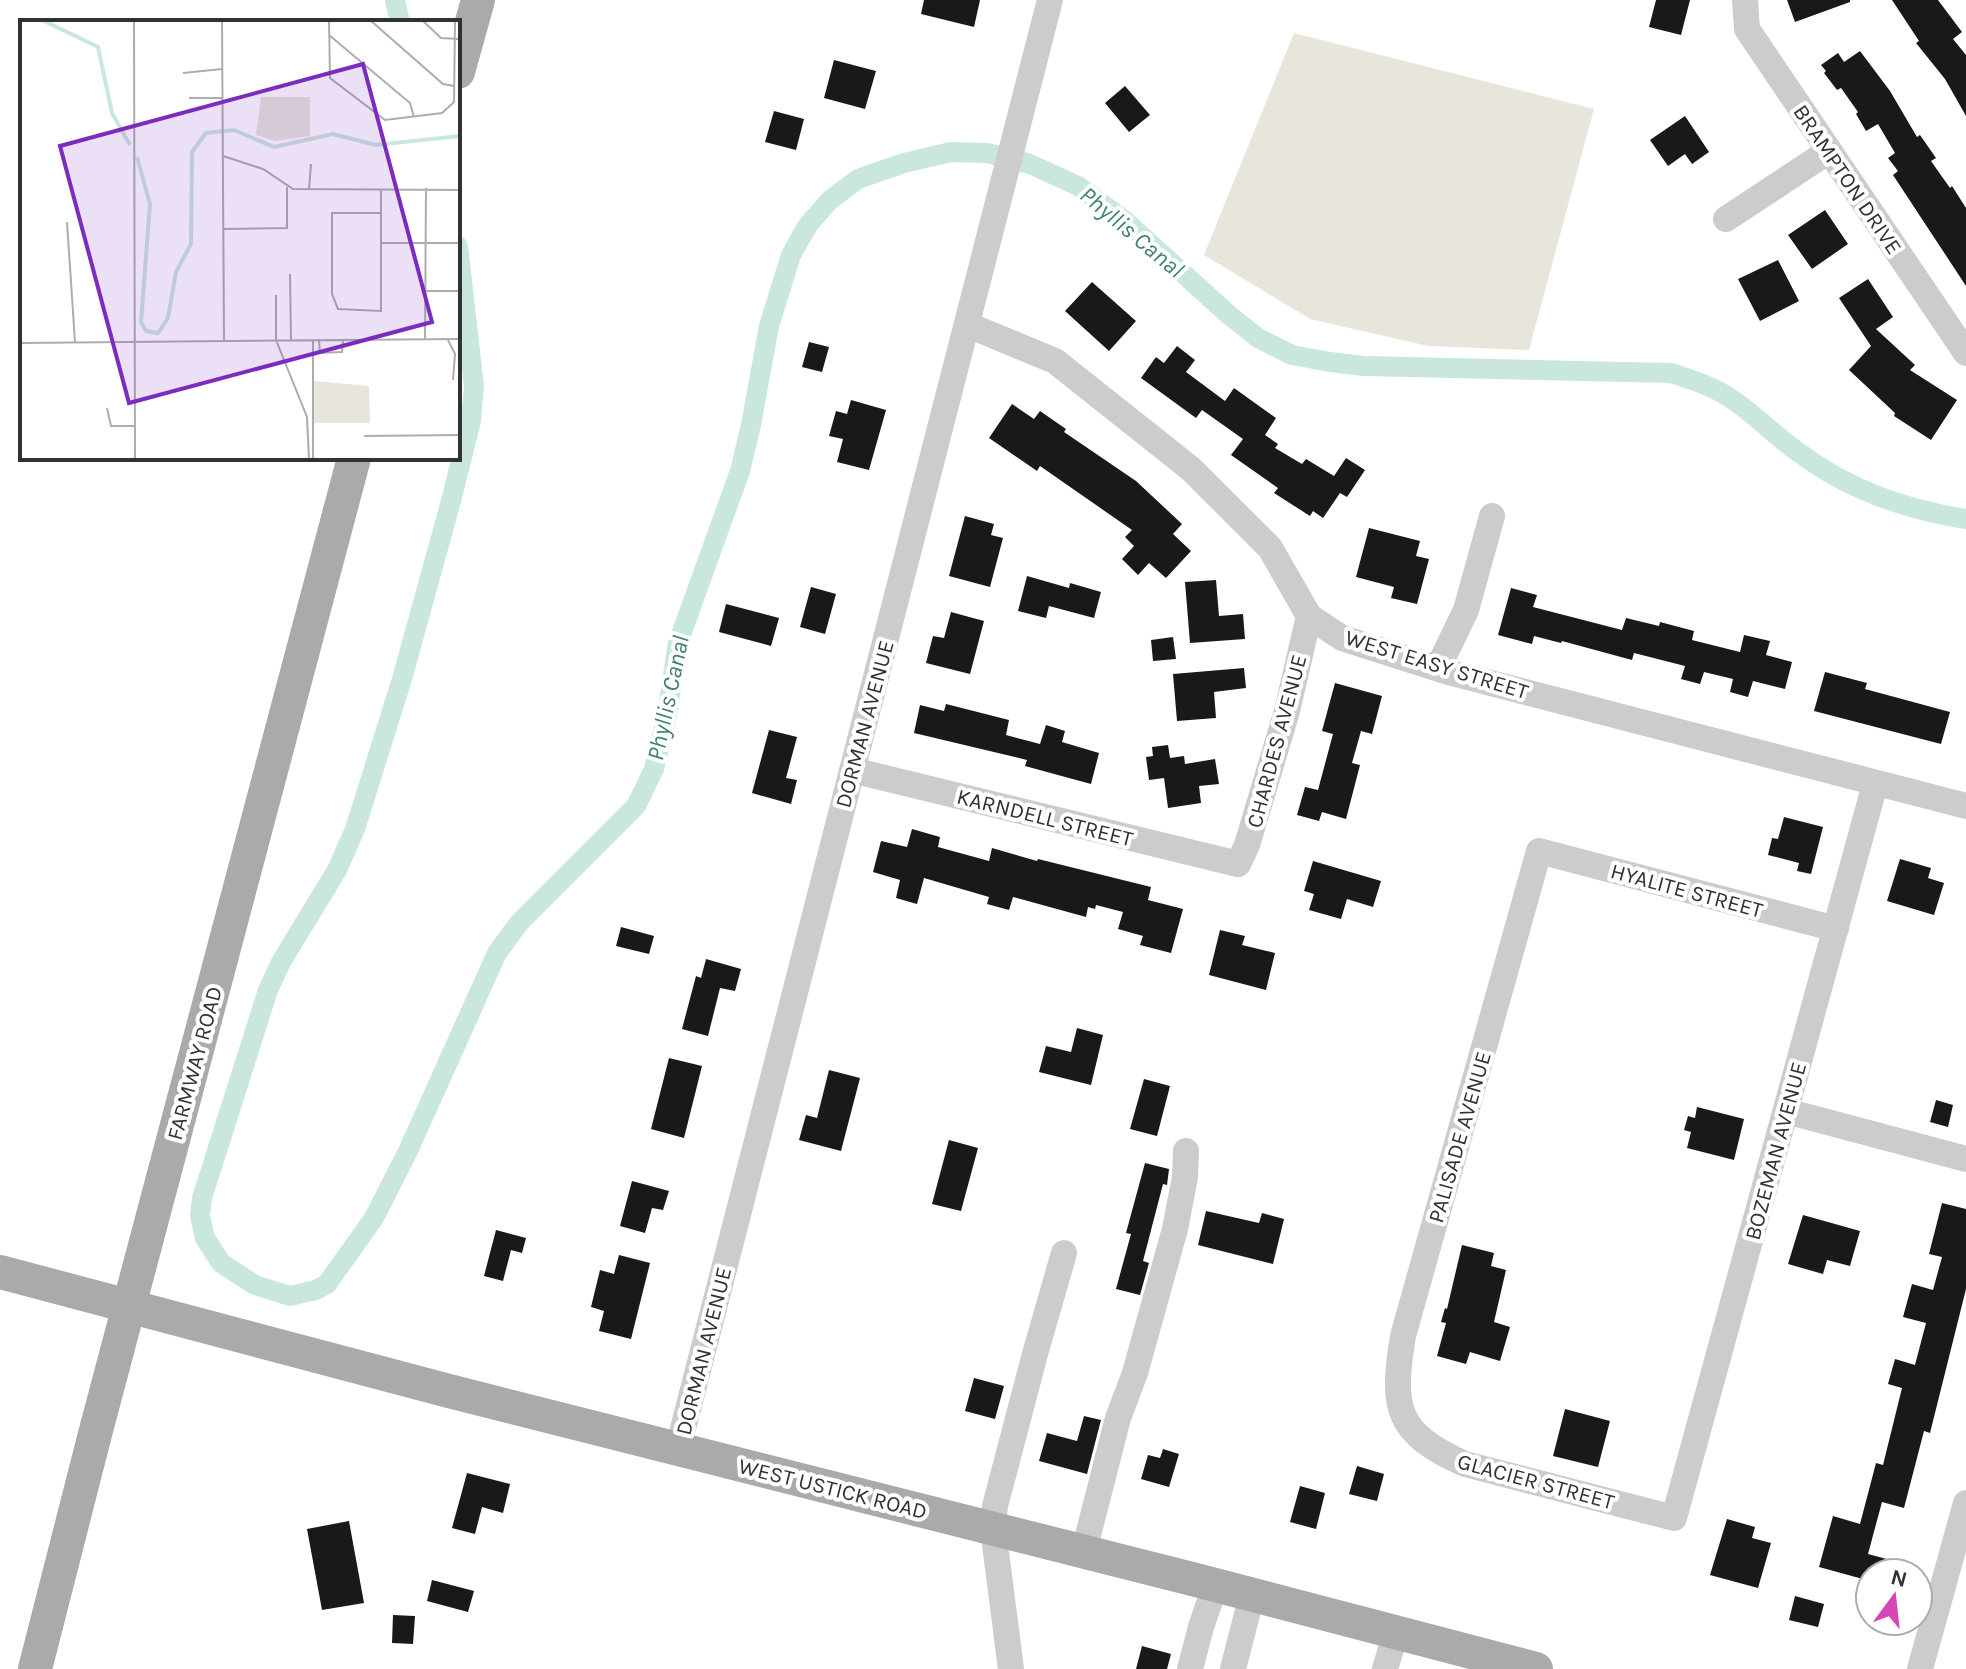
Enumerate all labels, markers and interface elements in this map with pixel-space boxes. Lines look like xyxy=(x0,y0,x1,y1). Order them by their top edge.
inset map xyxy=(20,20,460,460)
street label: BRAMPTON DRIVE xyxy=(1787,100,1907,259)
water label: Phyllis Canal xyxy=(1074,180,1190,284)
street label: WEST EASY STREET xyxy=(1342,625,1531,705)
water label: Phyllis Canal xyxy=(641,633,695,763)
street label: DORMAN AVENUE xyxy=(830,638,900,811)
street label: CHARDES AVENUE xyxy=(1241,652,1313,831)
street label: KARNDELL STREET xyxy=(954,783,1136,852)
street label: HYALITE STREET xyxy=(1608,858,1766,924)
street label: FARMWAY ROAD xyxy=(162,983,228,1143)
street label: PALISADE AVENUE xyxy=(1423,1049,1497,1226)
street label: BOZEMAN AVENUE xyxy=(1740,1059,1812,1243)
street label: DORMAN AVENUE xyxy=(671,1265,737,1438)
street label: GLACIER STREET xyxy=(1454,1449,1617,1515)
street label: WEST USTICK ROAD xyxy=(736,1453,930,1525)
north arrow xyxy=(1854,1557,1934,1637)
text: N xyxy=(1888,1564,1910,1593)

